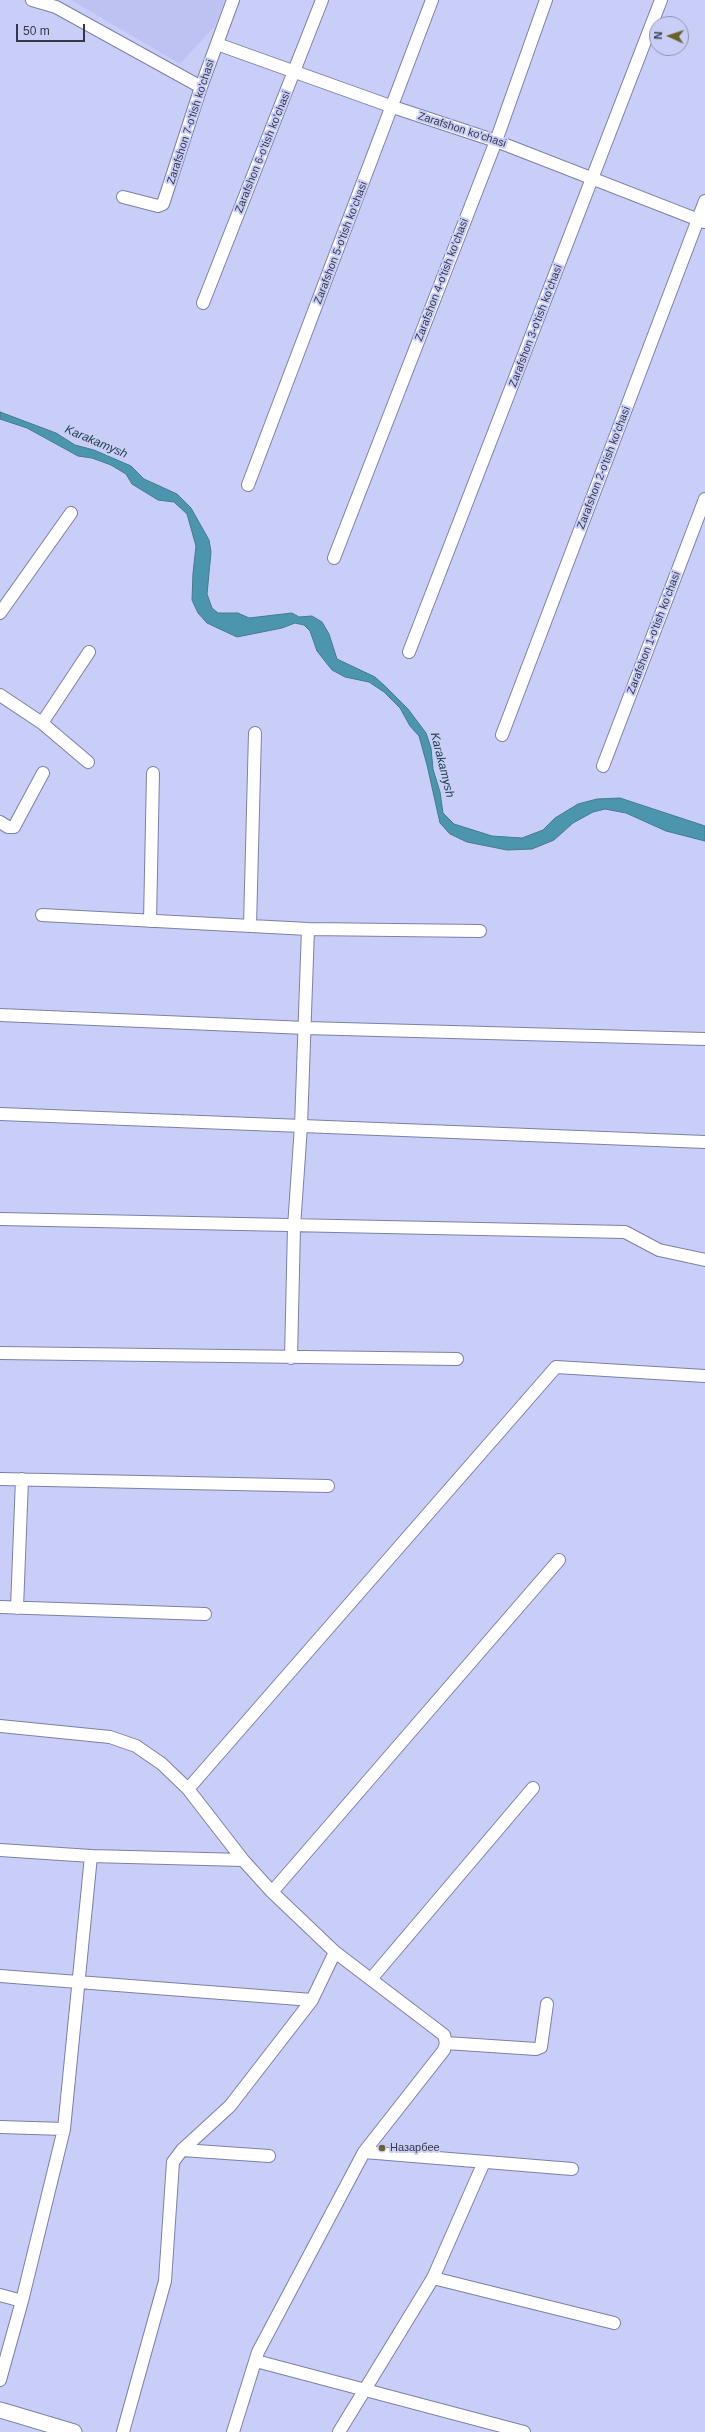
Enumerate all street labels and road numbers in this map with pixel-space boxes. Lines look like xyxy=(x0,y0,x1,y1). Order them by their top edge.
street label: Zarafshon 7-o'tish ko'chasi xyxy=(165,58,217,186)
street label: Zarafshon 6-o'tish ko'chasi xyxy=(233,89,293,215)
street label: Zarafshon ko'chasi xyxy=(416,110,508,150)
street label: Zarafshon 5-o'tish ko'chasi xyxy=(312,180,370,306)
street label: Zarafshon 4-o'tish ko'chasi xyxy=(413,217,471,343)
street label: Zarafshon 3-o'tish ko'chasi xyxy=(507,263,565,389)
street label: Zarafshon 2-o'tish ko'chasi xyxy=(575,405,633,531)
street label: Zarafshon 1-o'tish ko'chasi xyxy=(625,570,683,696)

